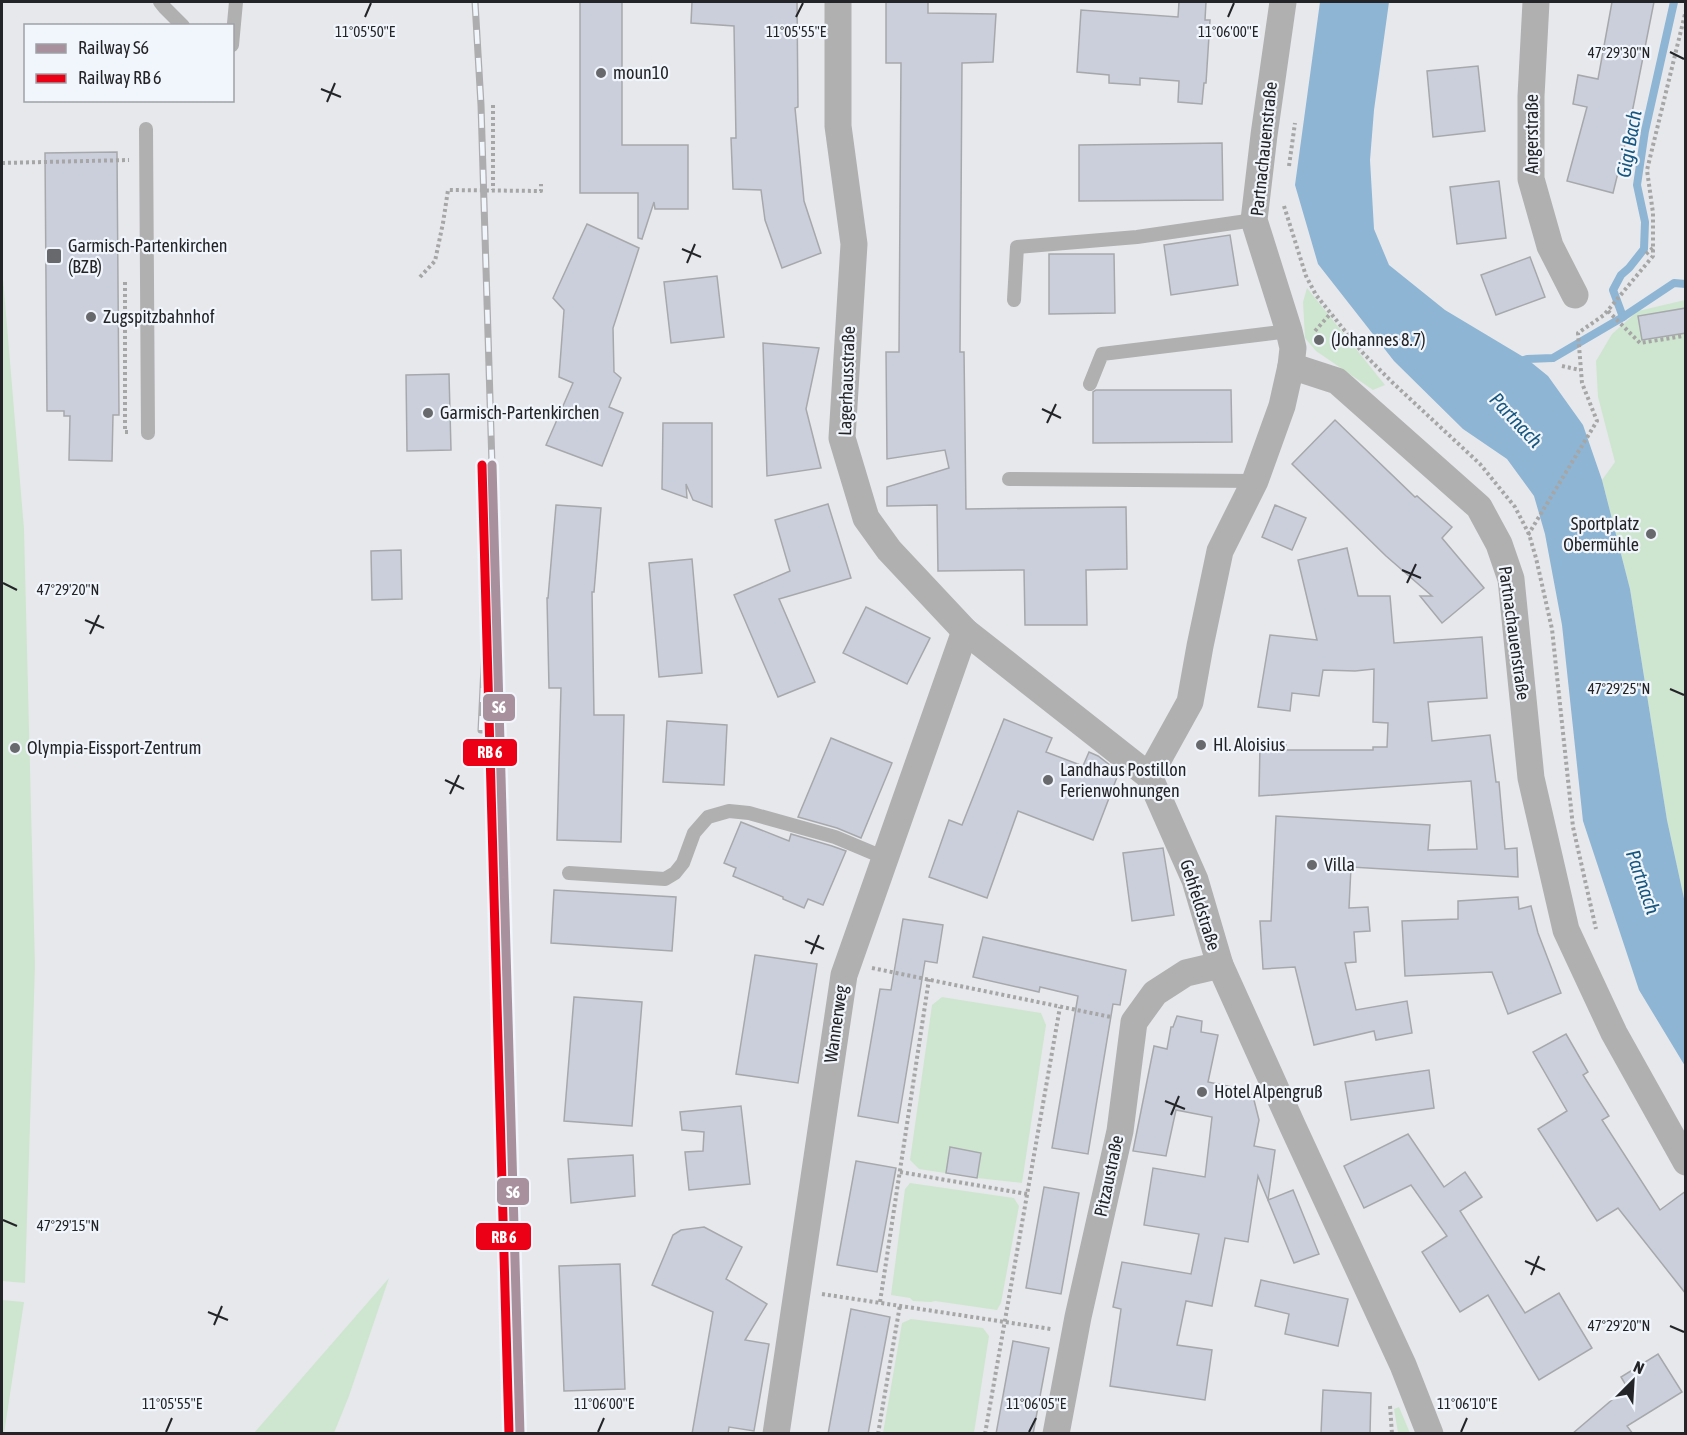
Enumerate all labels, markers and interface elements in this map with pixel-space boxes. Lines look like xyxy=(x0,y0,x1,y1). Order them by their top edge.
text: 11°05'50"E xyxy=(335,23,396,40)
text: 11°05'55"E xyxy=(766,23,827,40)
text: 11°06'00"E xyxy=(1198,23,1259,40)
legend xyxy=(24,24,234,102)
text: Railway S6 xyxy=(78,37,149,58)
text: 47°29'30"N xyxy=(1588,44,1650,61)
place label: moun10 xyxy=(613,62,669,83)
marker: moun10 xyxy=(594,66,608,80)
text: Railway RB 6 xyxy=(78,67,161,88)
street label: Partnachauenstraße xyxy=(1246,81,1281,217)
street label: Angerstraße xyxy=(1521,94,1542,174)
water label: Gigi Bach xyxy=(1611,108,1646,179)
place label: Garmisch-Partenkirchen (BZB) xyxy=(68,235,228,277)
marker: Garmisch-Partenkirchen (BZB) xyxy=(45,247,63,265)
place label: Zugspitzbahnhof xyxy=(103,306,215,327)
marker: Zugspitzbahnhof xyxy=(84,310,98,324)
street label: Lagerhausstraße xyxy=(834,326,859,436)
place label: (Johannes 8.7) xyxy=(1331,329,1426,350)
marker: (Johannes 8.7) xyxy=(1312,333,1326,347)
water label: Partnach xyxy=(1485,388,1548,452)
place label: Garmisch-Partenkirchen xyxy=(440,402,600,423)
marker: Garmisch-Partenkirchen xyxy=(421,406,435,420)
place label: Sportplatz Obermühle xyxy=(1563,513,1640,555)
marker: Sportplatz Obermühle xyxy=(1644,527,1658,541)
street label: Partnachauenstraße xyxy=(1495,565,1534,701)
text: 47°29'20"N xyxy=(37,581,99,598)
text: 47°29'25"N xyxy=(1588,680,1650,697)
line badge: S6 xyxy=(482,693,516,722)
text: S6 xyxy=(492,698,507,716)
place label: Hl. Aloisius xyxy=(1213,734,1285,755)
place label: Olympia-Eissport-Zentrum xyxy=(27,737,202,758)
line badge: RB 6 xyxy=(462,738,518,767)
marker: Hl. Aloisius xyxy=(1194,738,1208,752)
marker: Olympia-Eissport-Zentrum xyxy=(8,741,22,755)
text: RB 6 xyxy=(477,743,503,761)
place label: Landhaus Postillon Ferienwohnungen xyxy=(1060,759,1187,801)
marker: Landhaus Postillon Ferienwohnungen xyxy=(1041,773,1055,787)
water label: Partnach xyxy=(1622,847,1665,917)
place label: Villa xyxy=(1324,854,1355,875)
street label: Gehfeldstraße xyxy=(1176,857,1225,953)
marker: Villa xyxy=(1305,858,1319,872)
street label: Wannerweg xyxy=(820,983,851,1064)
place label: Hotel Alpengruß xyxy=(1214,1081,1323,1102)
marker: Hotel Alpengruß xyxy=(1195,1085,1209,1099)
street label: Pitzaustraße xyxy=(1090,1133,1127,1219)
line badge: S6 xyxy=(496,1177,530,1206)
text: S6 xyxy=(506,1183,521,1201)
text: 47°29'15"N xyxy=(37,1217,99,1234)
line badge: RB 6 xyxy=(475,1222,532,1251)
text: RB 6 xyxy=(491,1228,517,1246)
text: 47°29'20"N xyxy=(1588,1317,1650,1334)
north arrow xyxy=(1603,1351,1663,1411)
text: N xyxy=(1631,1357,1647,1377)
text: 11°05'55"E xyxy=(142,1395,203,1412)
text: 11°06'00"E xyxy=(574,1395,635,1412)
text: 11°06'05"E xyxy=(1006,1395,1067,1412)
text: 11°06'10"E xyxy=(1437,1395,1498,1412)

